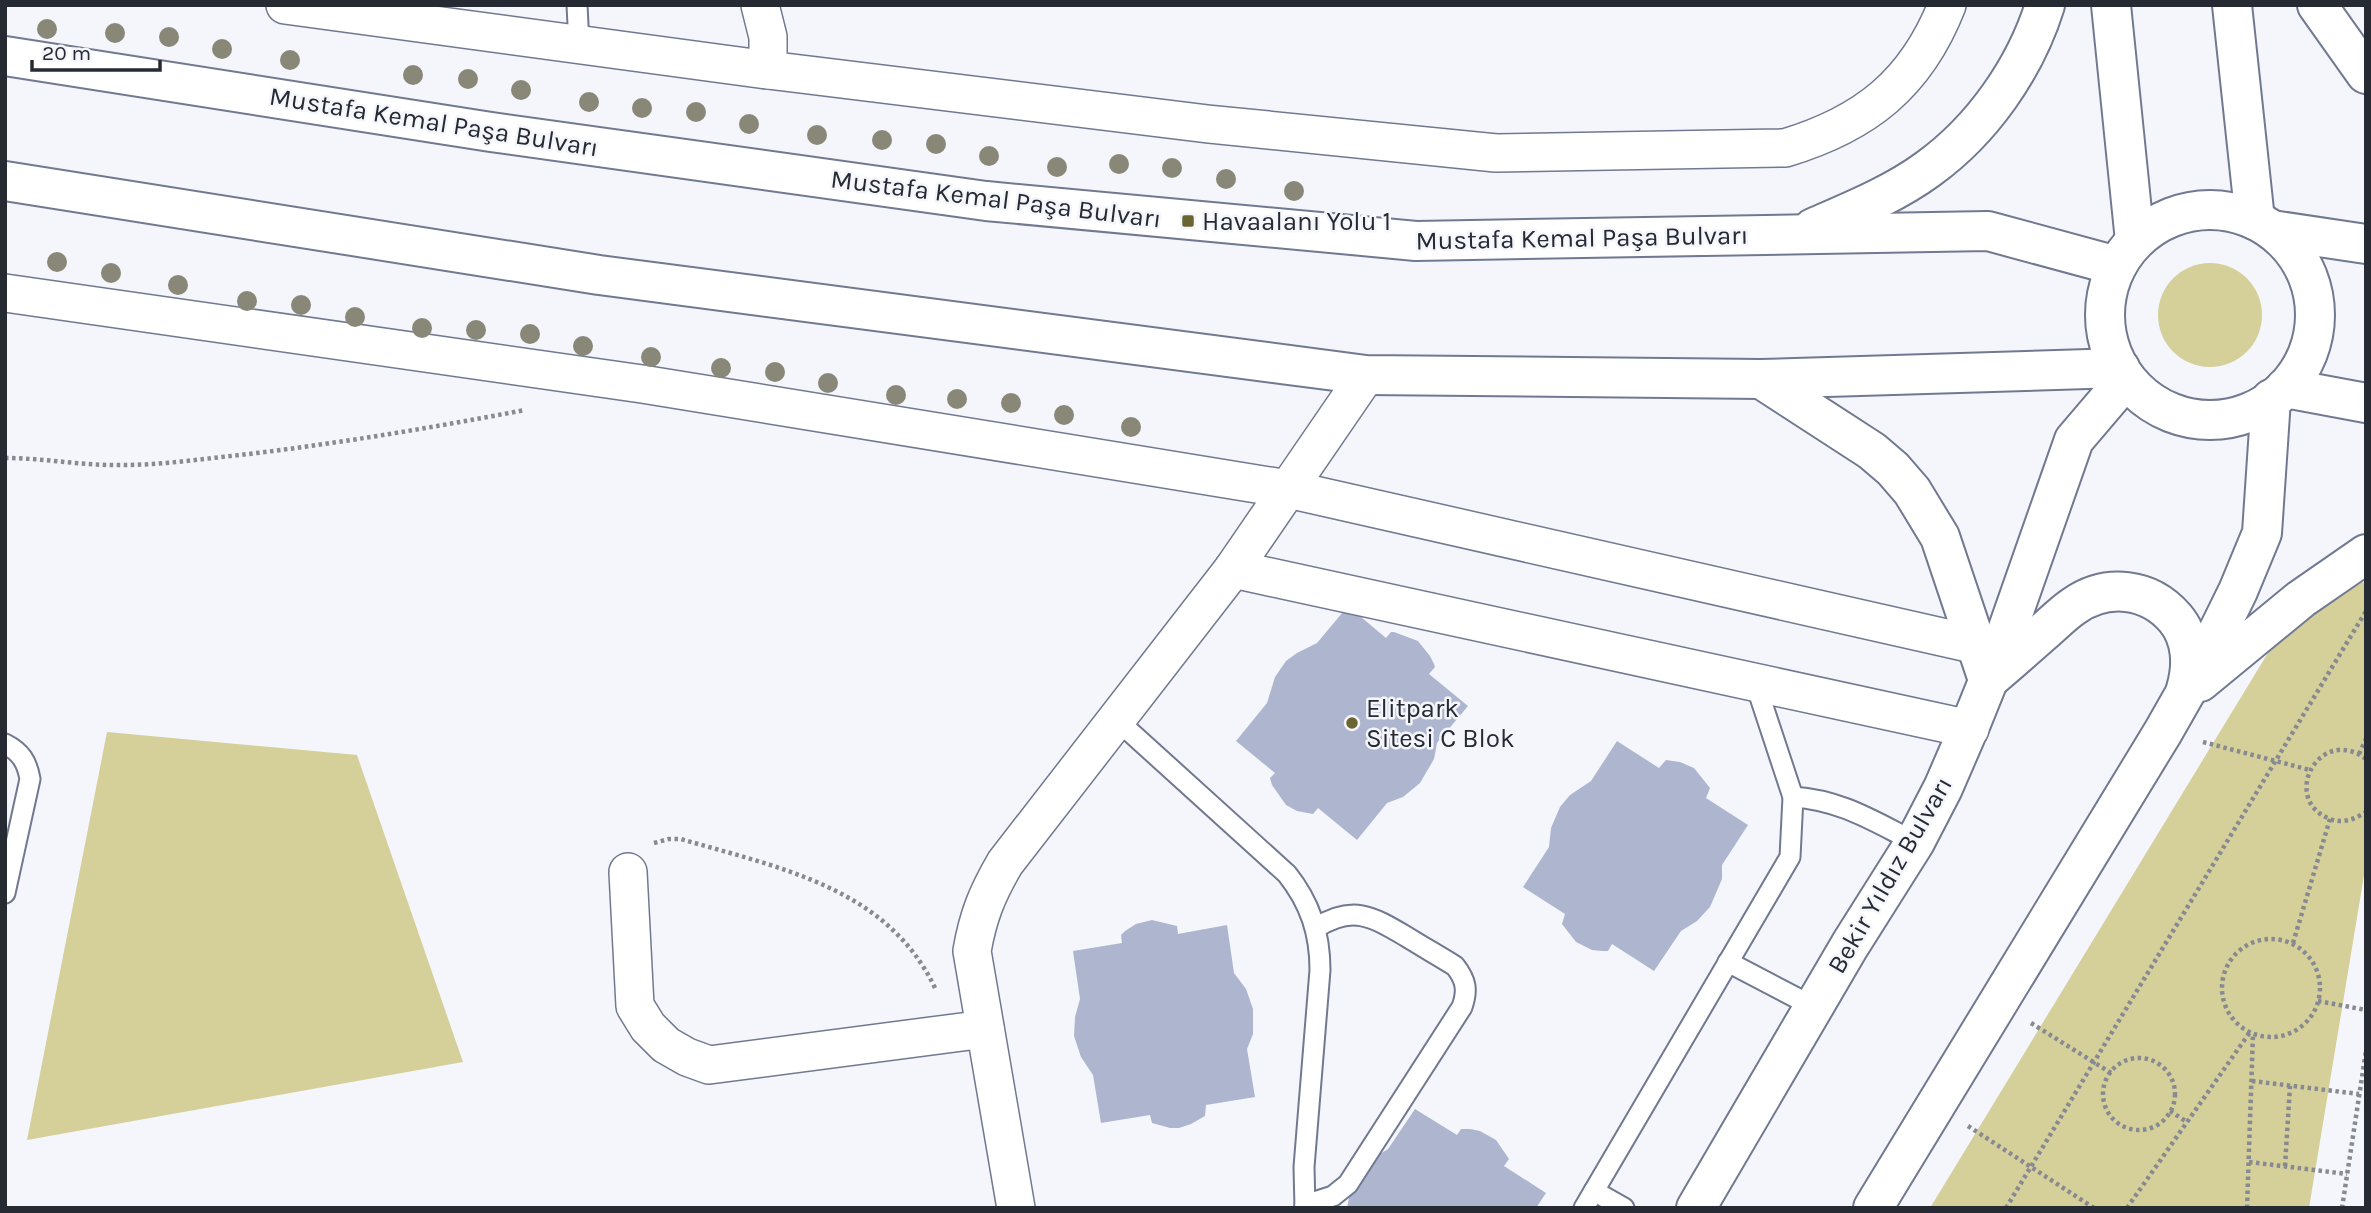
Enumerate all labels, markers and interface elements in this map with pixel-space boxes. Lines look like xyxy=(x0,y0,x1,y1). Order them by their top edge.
scale bar xyxy=(32,28,159,72)
text: 20 m xyxy=(42,41,91,65)
street label: Mustafa Kemal Paşa Bulvarı xyxy=(267,81,601,163)
street label: Mustafa Kemal Paşa Bulvarı xyxy=(829,163,1163,235)
place label: Havaalanı Yolu 1 xyxy=(1202,206,1391,237)
marker: Havaalanı Yolu 1 xyxy=(1180,213,1196,229)
street label: Mustafa Kemal Paşa Bulvarı xyxy=(1415,220,1749,256)
place label: Elitpark Sitesi C Blok xyxy=(1366,693,1515,754)
marker: Elitpark Sitesi C Blok xyxy=(1344,715,1360,731)
street label: Bekir Yıldız Bulvarı xyxy=(1821,771,1959,979)

